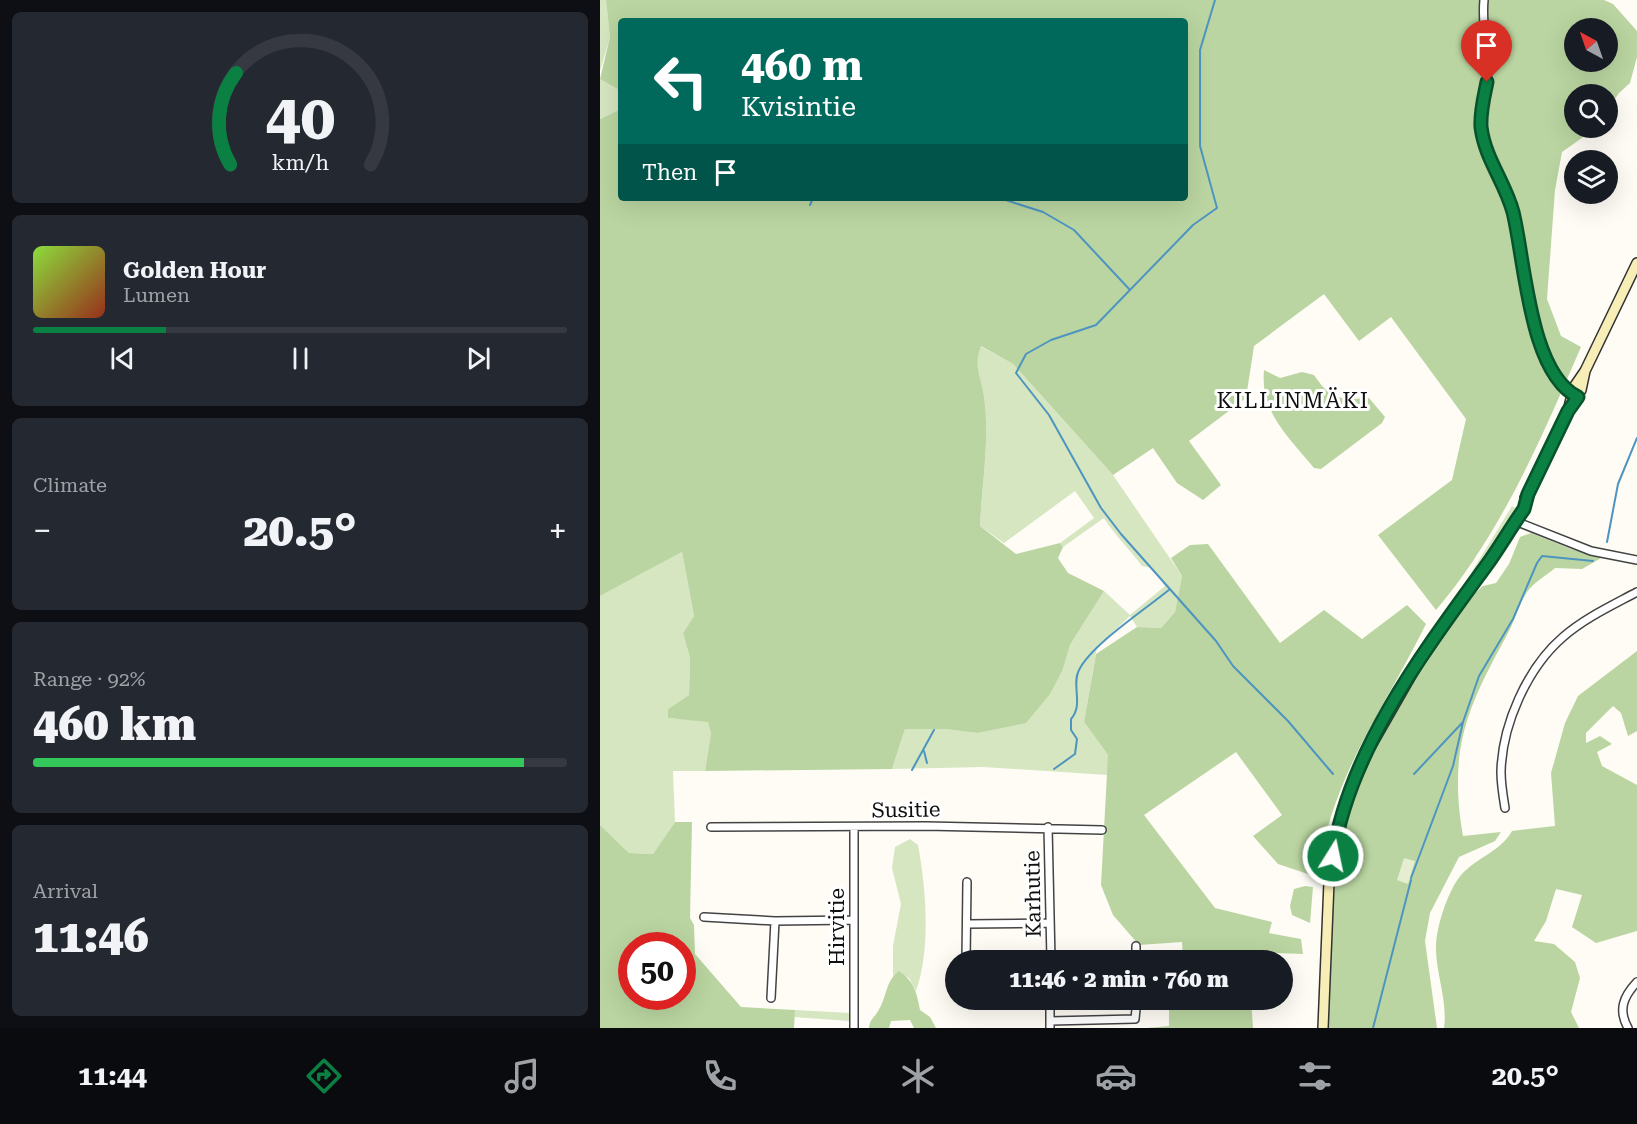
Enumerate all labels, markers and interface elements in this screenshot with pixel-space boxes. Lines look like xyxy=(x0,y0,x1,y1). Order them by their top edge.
north arrow xyxy=(1564,18,1618,72)
map controls xyxy=(1564,18,1618,204)
pin xyxy=(1461,20,1512,82)
icon: arrive xyxy=(1470,29,1503,62)
text: 460 m xyxy=(741,41,863,90)
icon: left xyxy=(642,42,720,120)
text: 40 xyxy=(265,81,335,154)
button: search xyxy=(1564,84,1618,138)
text: Kvisintie xyxy=(741,91,856,123)
text: km/h xyxy=(271,150,329,175)
button: layers xyxy=(1564,150,1618,204)
icon: arrive xyxy=(709,156,742,189)
text: Then xyxy=(642,160,697,185)
text: Golden Hour xyxy=(123,258,266,283)
text: Lumen xyxy=(123,283,190,307)
icon: previous xyxy=(106,342,139,375)
icon: pause xyxy=(284,342,317,375)
icon: next xyxy=(462,342,495,375)
district label: KILLINMÄKI xyxy=(1217,387,1369,413)
text: Climate xyxy=(33,473,107,497)
text: 20.5° xyxy=(243,504,357,557)
text: − xyxy=(33,511,51,550)
text: + xyxy=(549,511,567,550)
text: Range · 92% xyxy=(33,667,145,691)
text: 460 km xyxy=(33,698,196,751)
street label: Susitie xyxy=(871,797,941,823)
position arrow xyxy=(1301,824,1365,888)
street label: Karhutie xyxy=(1020,850,1046,938)
text: Arrival xyxy=(33,879,98,903)
street label: Hirvitie xyxy=(825,888,849,966)
text: 11:46 xyxy=(33,910,149,963)
speed limit sign: 50 xyxy=(618,932,696,1010)
text: 11:46 · 2 min · 760 m xyxy=(1009,967,1229,992)
icon: directions xyxy=(303,1055,345,1097)
icon: music xyxy=(501,1055,543,1097)
icon: phone xyxy=(699,1055,741,1097)
icon: climate xyxy=(897,1055,939,1097)
icon: car xyxy=(1095,1055,1137,1097)
icon: filters xyxy=(1294,1055,1336,1097)
text: 11:44 xyxy=(78,1060,147,1092)
text: 20.5° xyxy=(1492,1060,1559,1092)

